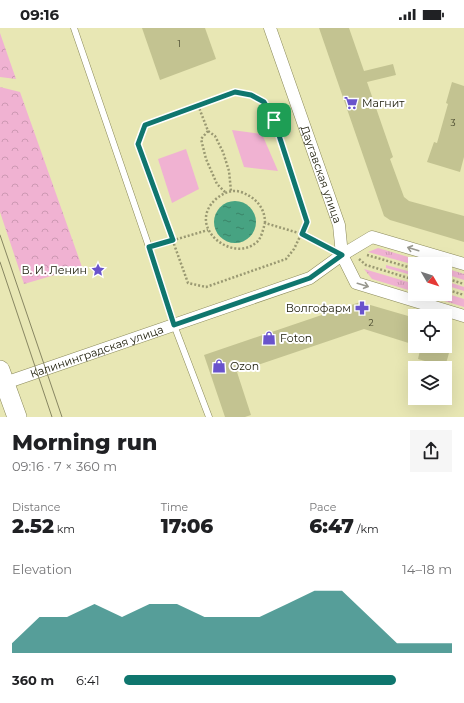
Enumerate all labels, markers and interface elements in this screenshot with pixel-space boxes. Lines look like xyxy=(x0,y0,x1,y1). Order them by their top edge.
text: 09:16 xyxy=(20,5,59,24)
house number: 1 xyxy=(177,38,181,49)
supermarket icon: Магнит xyxy=(343,95,359,111)
place label: Магнит xyxy=(362,96,405,110)
pin xyxy=(257,103,291,137)
icon: arrive xyxy=(263,109,285,131)
house number: 3 xyxy=(450,117,456,128)
street label: Даугавская улица xyxy=(298,124,345,225)
one-way arrow xyxy=(407,245,420,252)
north arrow xyxy=(408,257,452,301)
map controls xyxy=(408,257,452,405)
place icon: В. И. Ленин xyxy=(90,262,106,278)
place label: В. И. Ленин xyxy=(21,263,87,277)
one-way arrow xyxy=(357,282,370,289)
pharmacy icon: Волгофарм xyxy=(354,300,370,316)
place label: Волгофарм xyxy=(286,301,351,315)
button: locate xyxy=(408,309,452,353)
house number: 2 xyxy=(368,317,374,328)
street label: Калининградская улица xyxy=(28,322,165,381)
shop icon: Foton xyxy=(261,330,277,346)
place label: Foton xyxy=(280,331,312,345)
shop icon: Ozon xyxy=(211,358,227,374)
place label: Ozon xyxy=(230,359,259,373)
button: layers xyxy=(408,361,452,405)
text: Morning run xyxy=(12,429,157,456)
button: share xyxy=(410,430,452,472)
text: 09:16 · 7 × 360 m xyxy=(12,458,117,474)
text: Distance xyxy=(12,500,60,514)
text: Time xyxy=(161,500,188,514)
text: Pace xyxy=(309,500,336,514)
text: 2.52 xyxy=(12,514,54,538)
text: 17:06 xyxy=(161,514,213,538)
text: 6:47 xyxy=(309,514,354,538)
text: km xyxy=(54,522,75,536)
text: /km xyxy=(354,522,379,536)
text: Elevation xyxy=(12,561,72,577)
text: 14–18 m xyxy=(402,561,452,577)
text: 360 m xyxy=(12,672,54,688)
text: 6:41 xyxy=(76,672,100,688)

